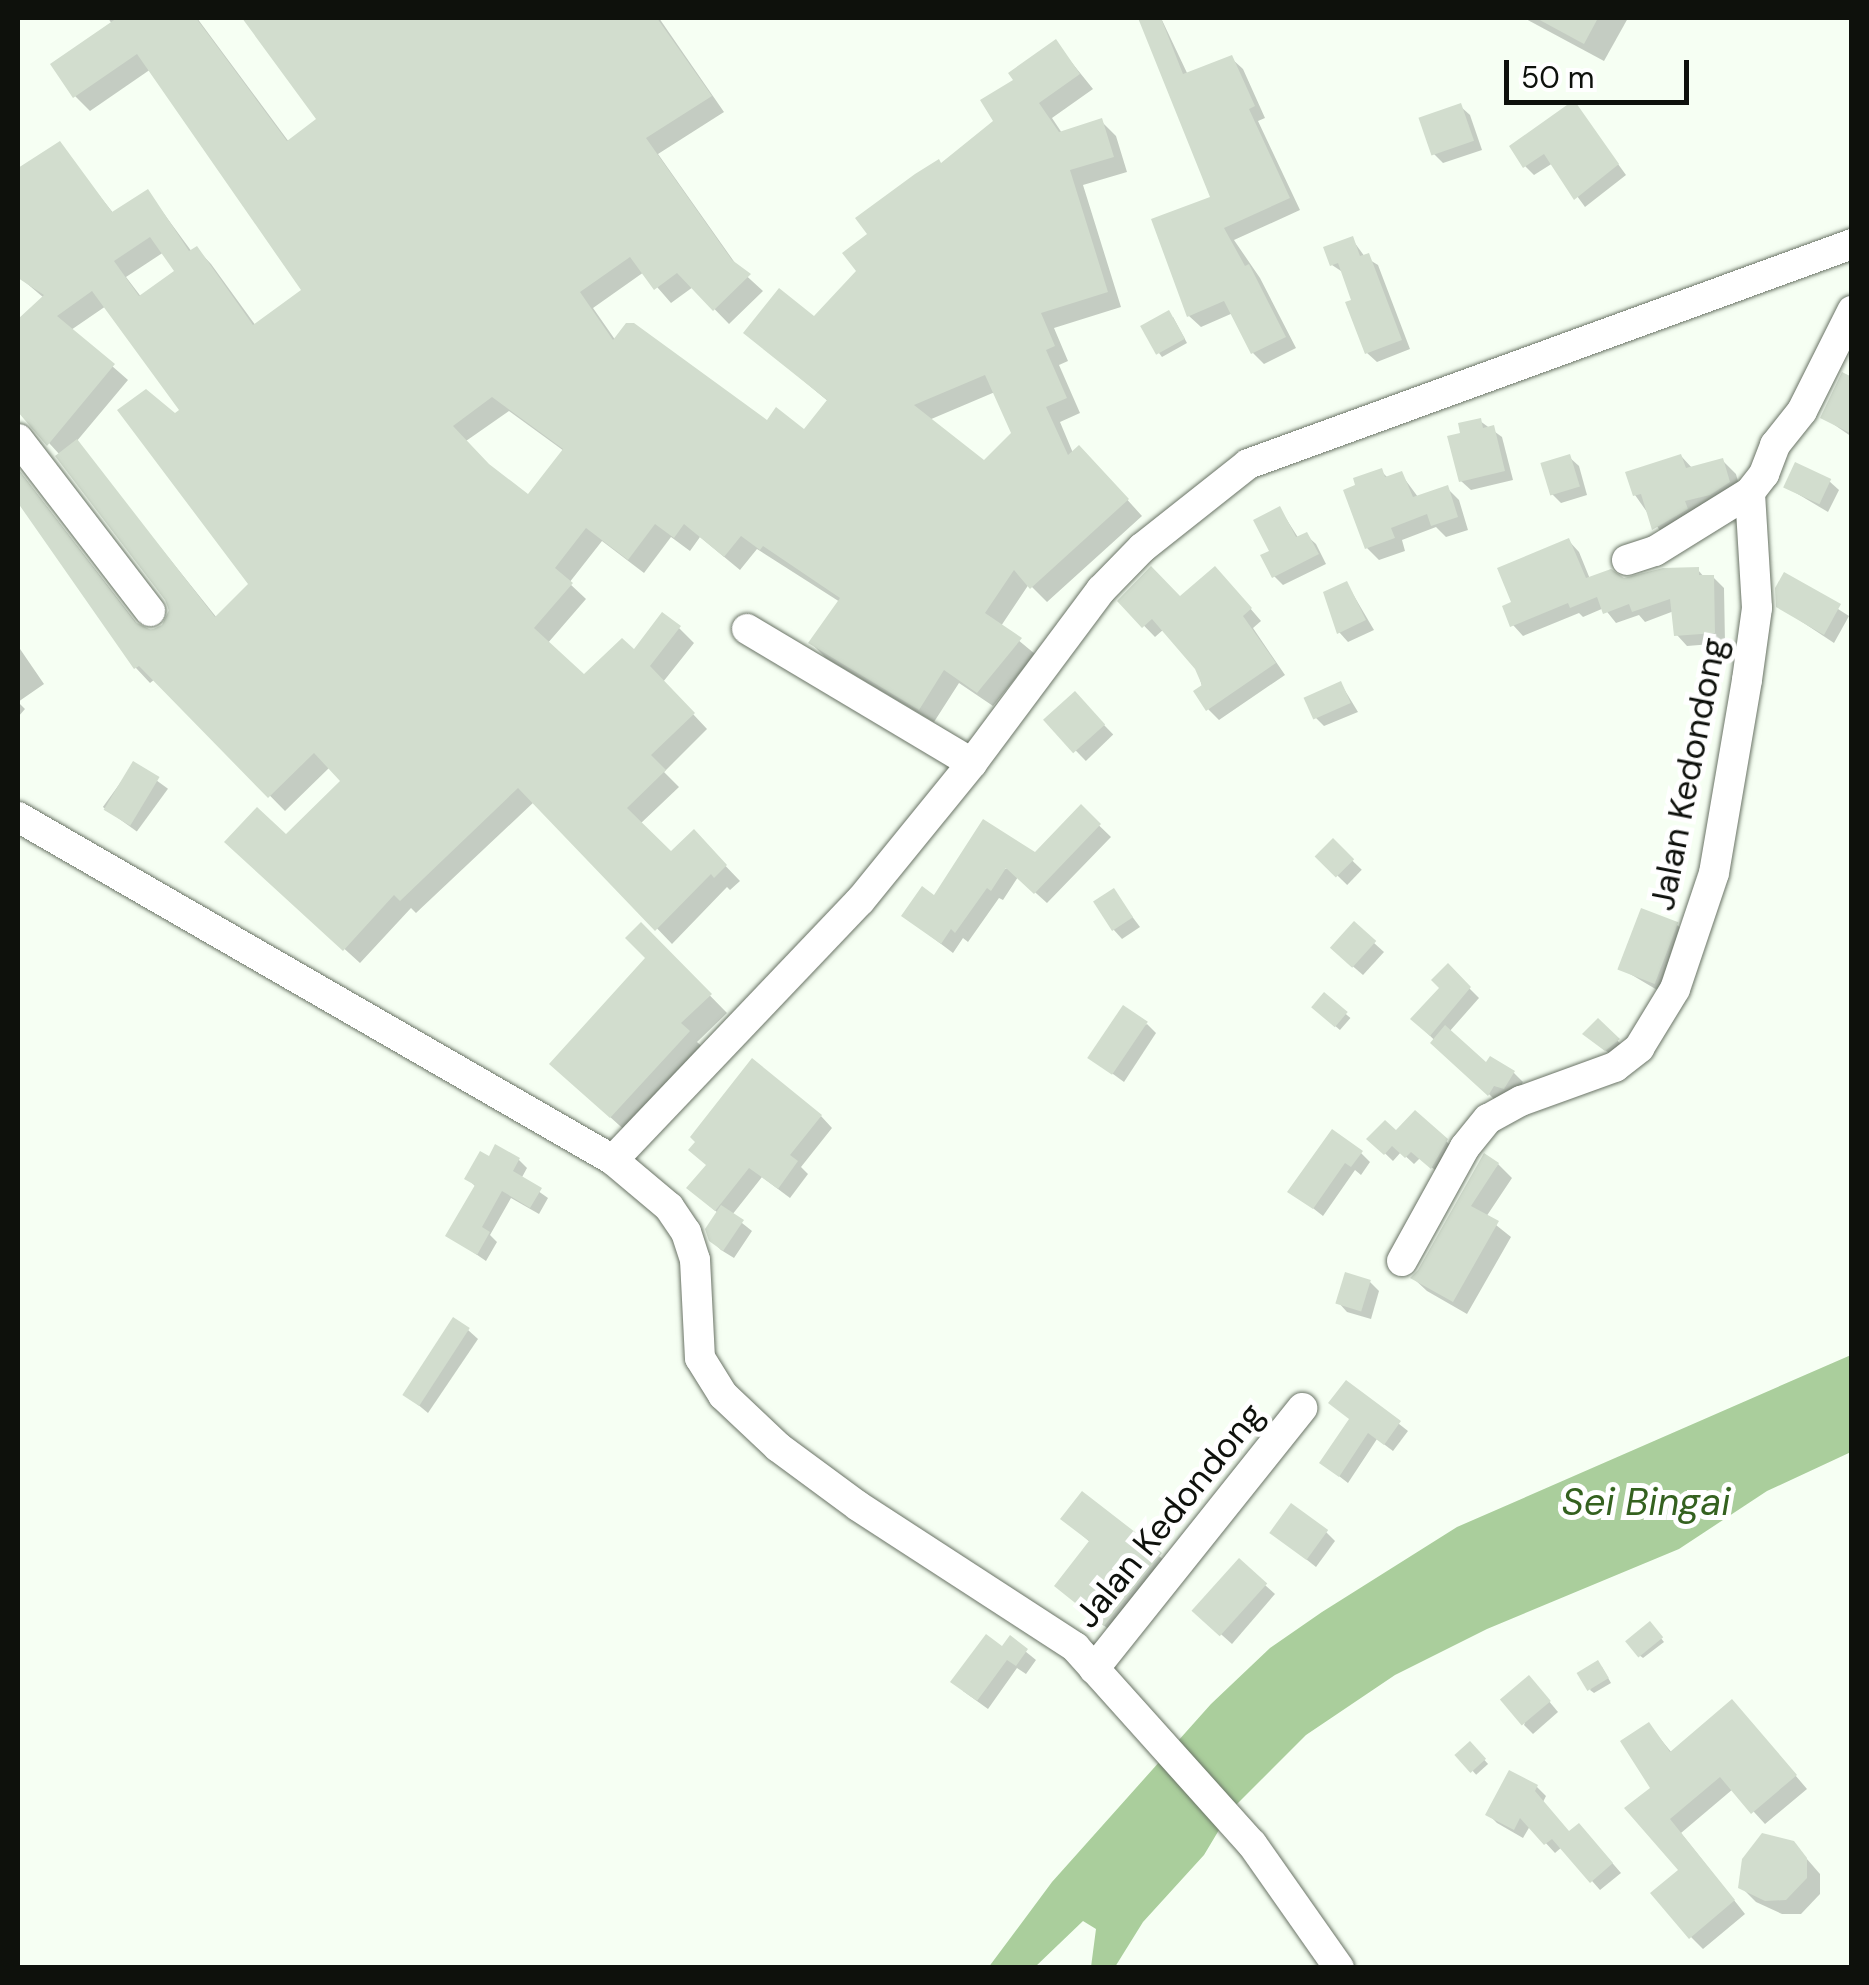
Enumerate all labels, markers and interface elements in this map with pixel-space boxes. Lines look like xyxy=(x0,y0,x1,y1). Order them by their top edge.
scale bar xyxy=(1509,40,1694,102)
text: 50 m xyxy=(1521,58,1595,97)
street label: Jalan Kedondong xyxy=(1641,634,1735,914)
street label: Jalan Kedondong xyxy=(1065,1394,1273,1636)
water label: Sei Bingai xyxy=(1562,1480,1730,1526)

